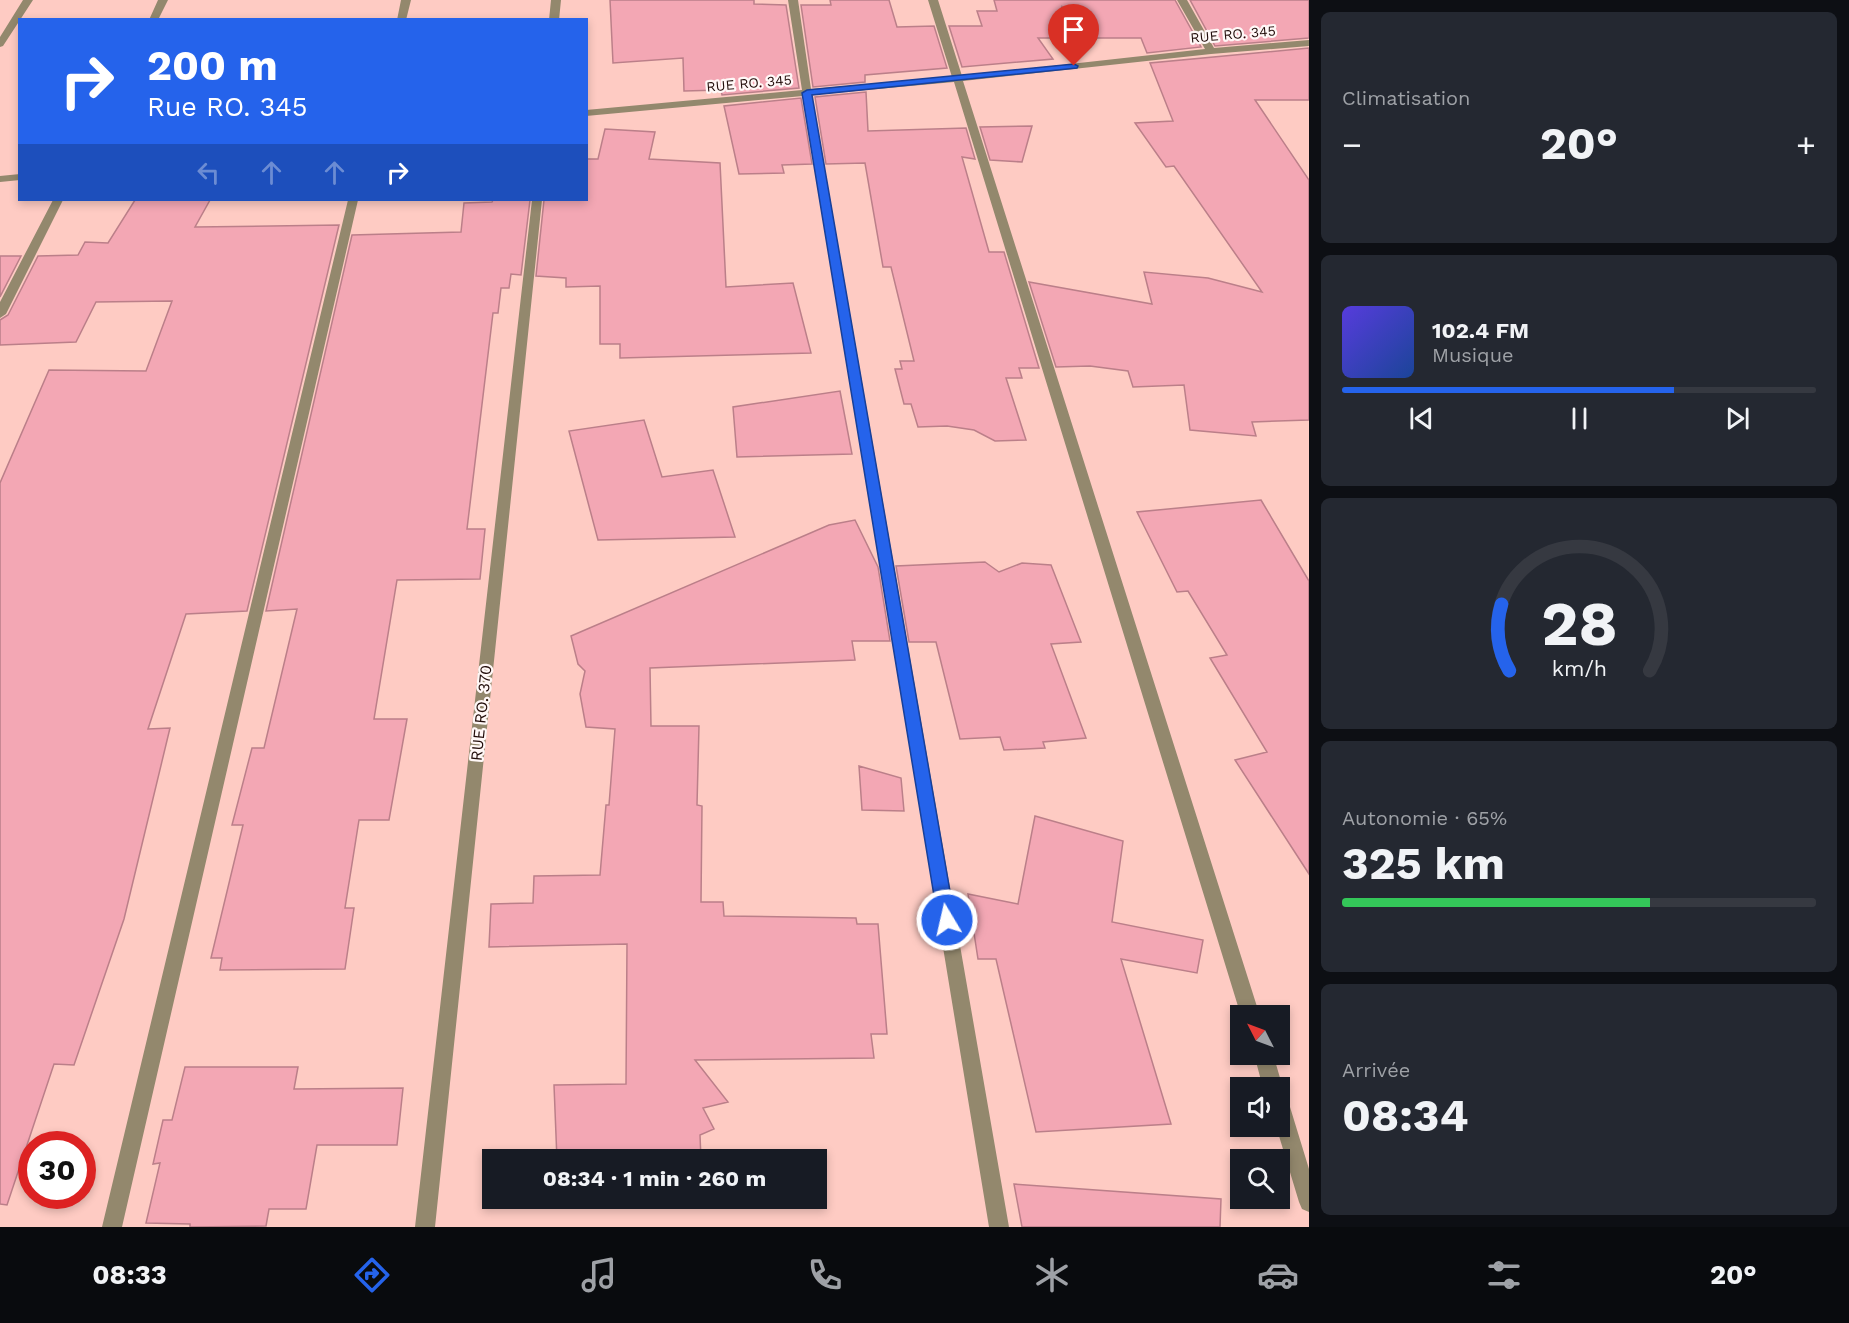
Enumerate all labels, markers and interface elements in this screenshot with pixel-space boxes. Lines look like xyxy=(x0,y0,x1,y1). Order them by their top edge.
pin xyxy=(1048,4,1099,66)
icon: arrive xyxy=(1057,13,1090,46)
street label: RUE RO. 345 xyxy=(1190,22,1276,46)
text: 200 m xyxy=(147,41,278,90)
icon: right xyxy=(48,42,126,120)
street label: RUE RO. 345 xyxy=(706,71,792,95)
text: Climatisation xyxy=(1342,86,1470,110)
text: Rue RO. 345 xyxy=(147,91,308,123)
text: 20° xyxy=(1540,117,1618,170)
text: − xyxy=(1342,125,1362,164)
text: + xyxy=(1796,125,1816,164)
icon: left xyxy=(192,156,225,189)
icon: ahead xyxy=(255,156,288,189)
icon: ahead xyxy=(318,156,351,189)
icon: right xyxy=(381,156,414,189)
text: 102.4 FM xyxy=(1432,318,1529,343)
text: Musique xyxy=(1432,343,1514,367)
icon: previous xyxy=(1405,402,1438,435)
icon: pause xyxy=(1563,402,1596,435)
icon: next xyxy=(1721,402,1754,435)
text: 28 xyxy=(1541,587,1617,660)
text: km/h xyxy=(1551,656,1607,681)
street label: RUE RO. 370 xyxy=(467,664,495,762)
text: Autonomie · 65% xyxy=(1342,806,1507,830)
text: 325 km xyxy=(1342,837,1505,890)
position arrow xyxy=(915,888,979,952)
north arrow xyxy=(1230,1005,1290,1065)
map controls xyxy=(1230,1005,1290,1209)
text: Arrivée xyxy=(1342,1058,1410,1082)
button: sound xyxy=(1230,1077,1290,1137)
text: 08:34 xyxy=(1342,1089,1469,1142)
speed limit sign: 30 xyxy=(18,1131,96,1209)
button: search xyxy=(1230,1149,1290,1209)
text: 08:34 · 1 min · 260 m xyxy=(543,1166,766,1191)
icon: directions xyxy=(351,1254,393,1296)
icon: music xyxy=(578,1254,620,1296)
icon: phone xyxy=(804,1254,846,1296)
icon: climate xyxy=(1031,1254,1073,1296)
icon: car xyxy=(1257,1254,1299,1296)
icon: filters xyxy=(1483,1254,1525,1296)
text: 08:33 xyxy=(92,1259,167,1291)
text: 20° xyxy=(1710,1259,1757,1291)

